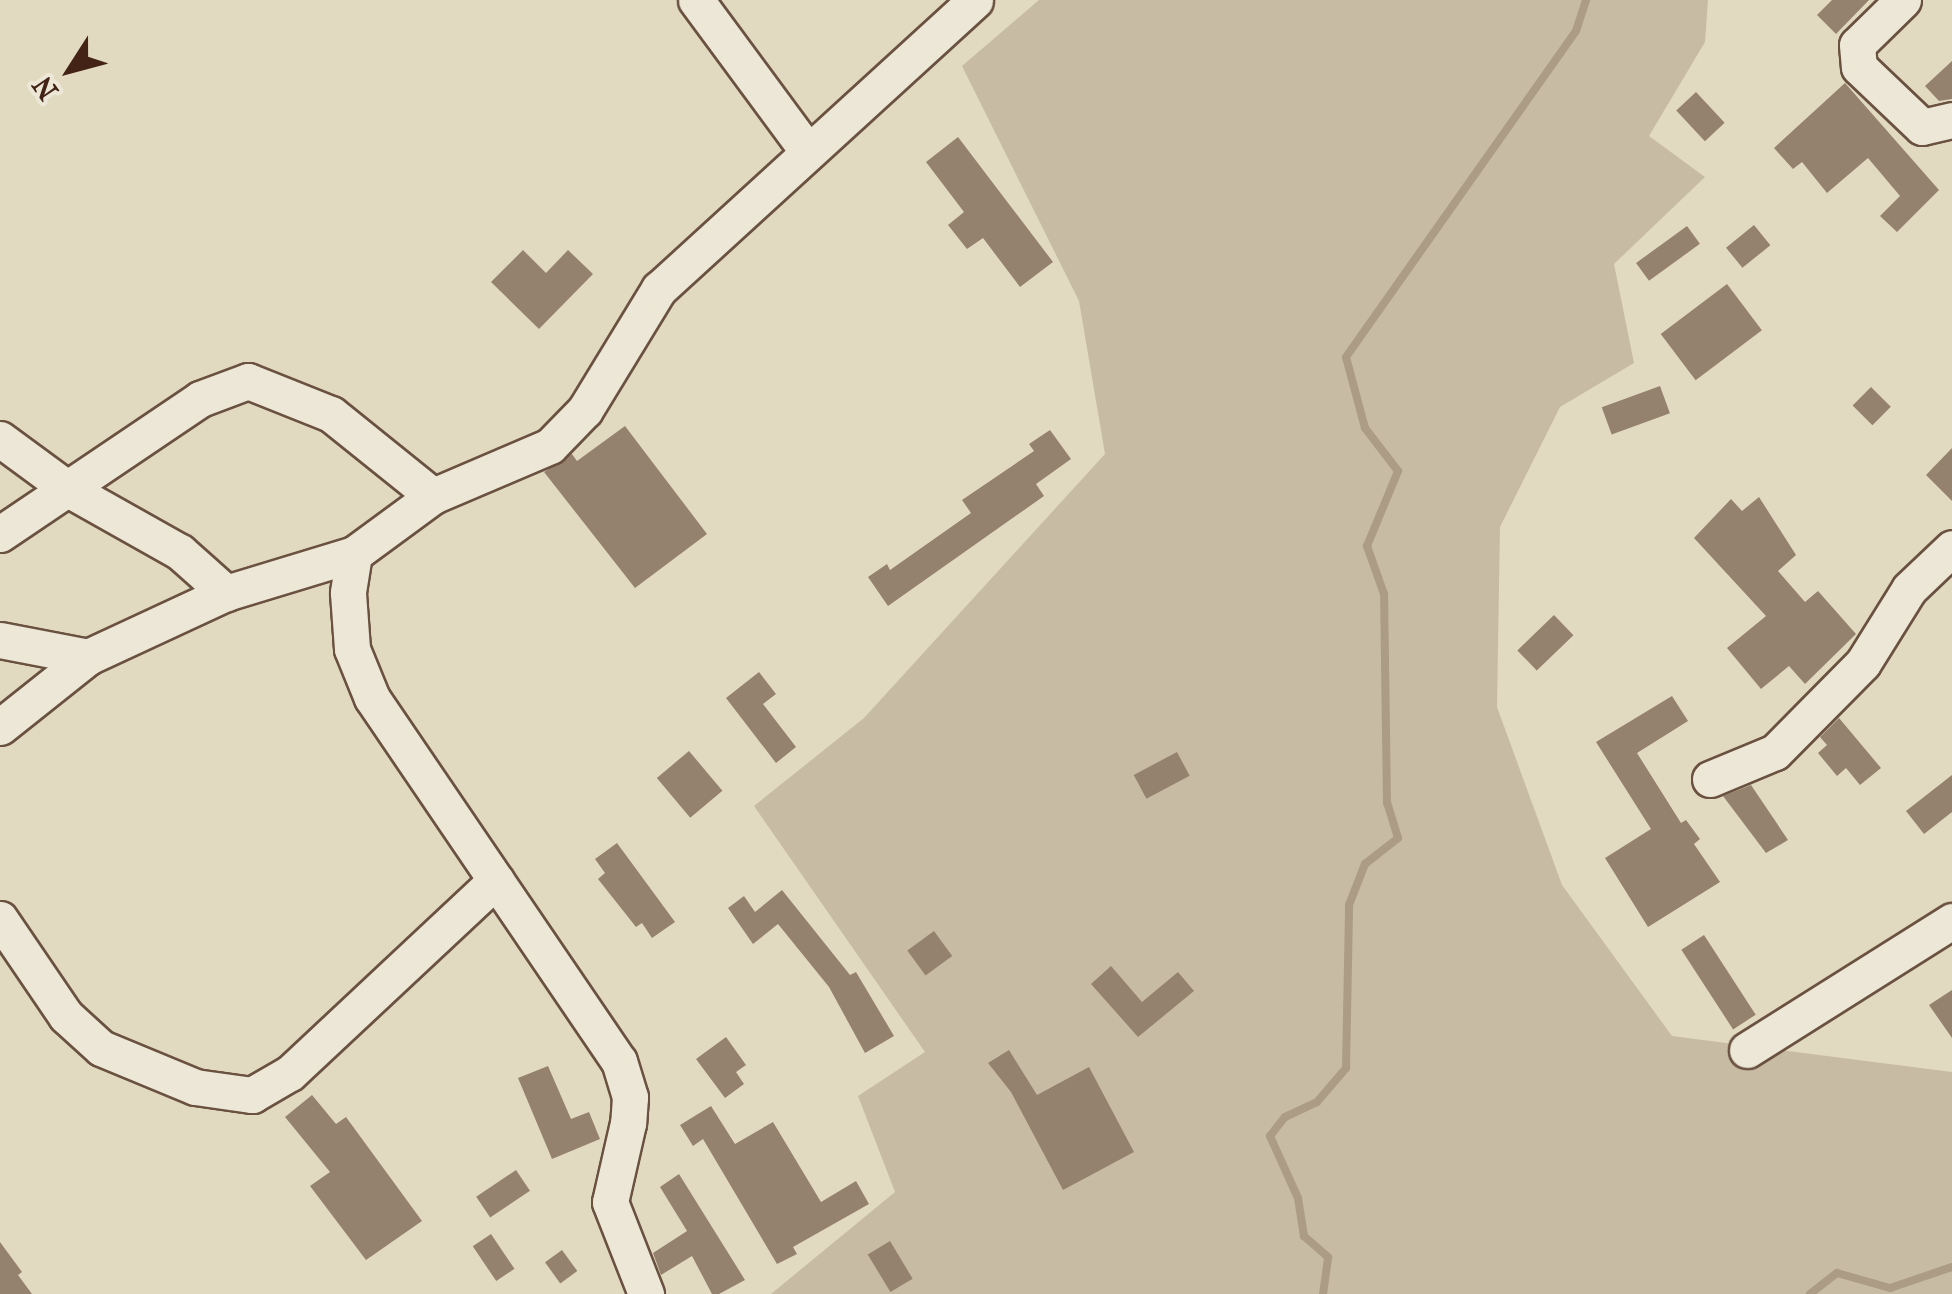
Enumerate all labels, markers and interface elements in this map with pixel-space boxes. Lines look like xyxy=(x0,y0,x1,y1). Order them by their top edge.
north arrow xyxy=(20,20,120,120)
text: N xyxy=(26,70,65,106)

